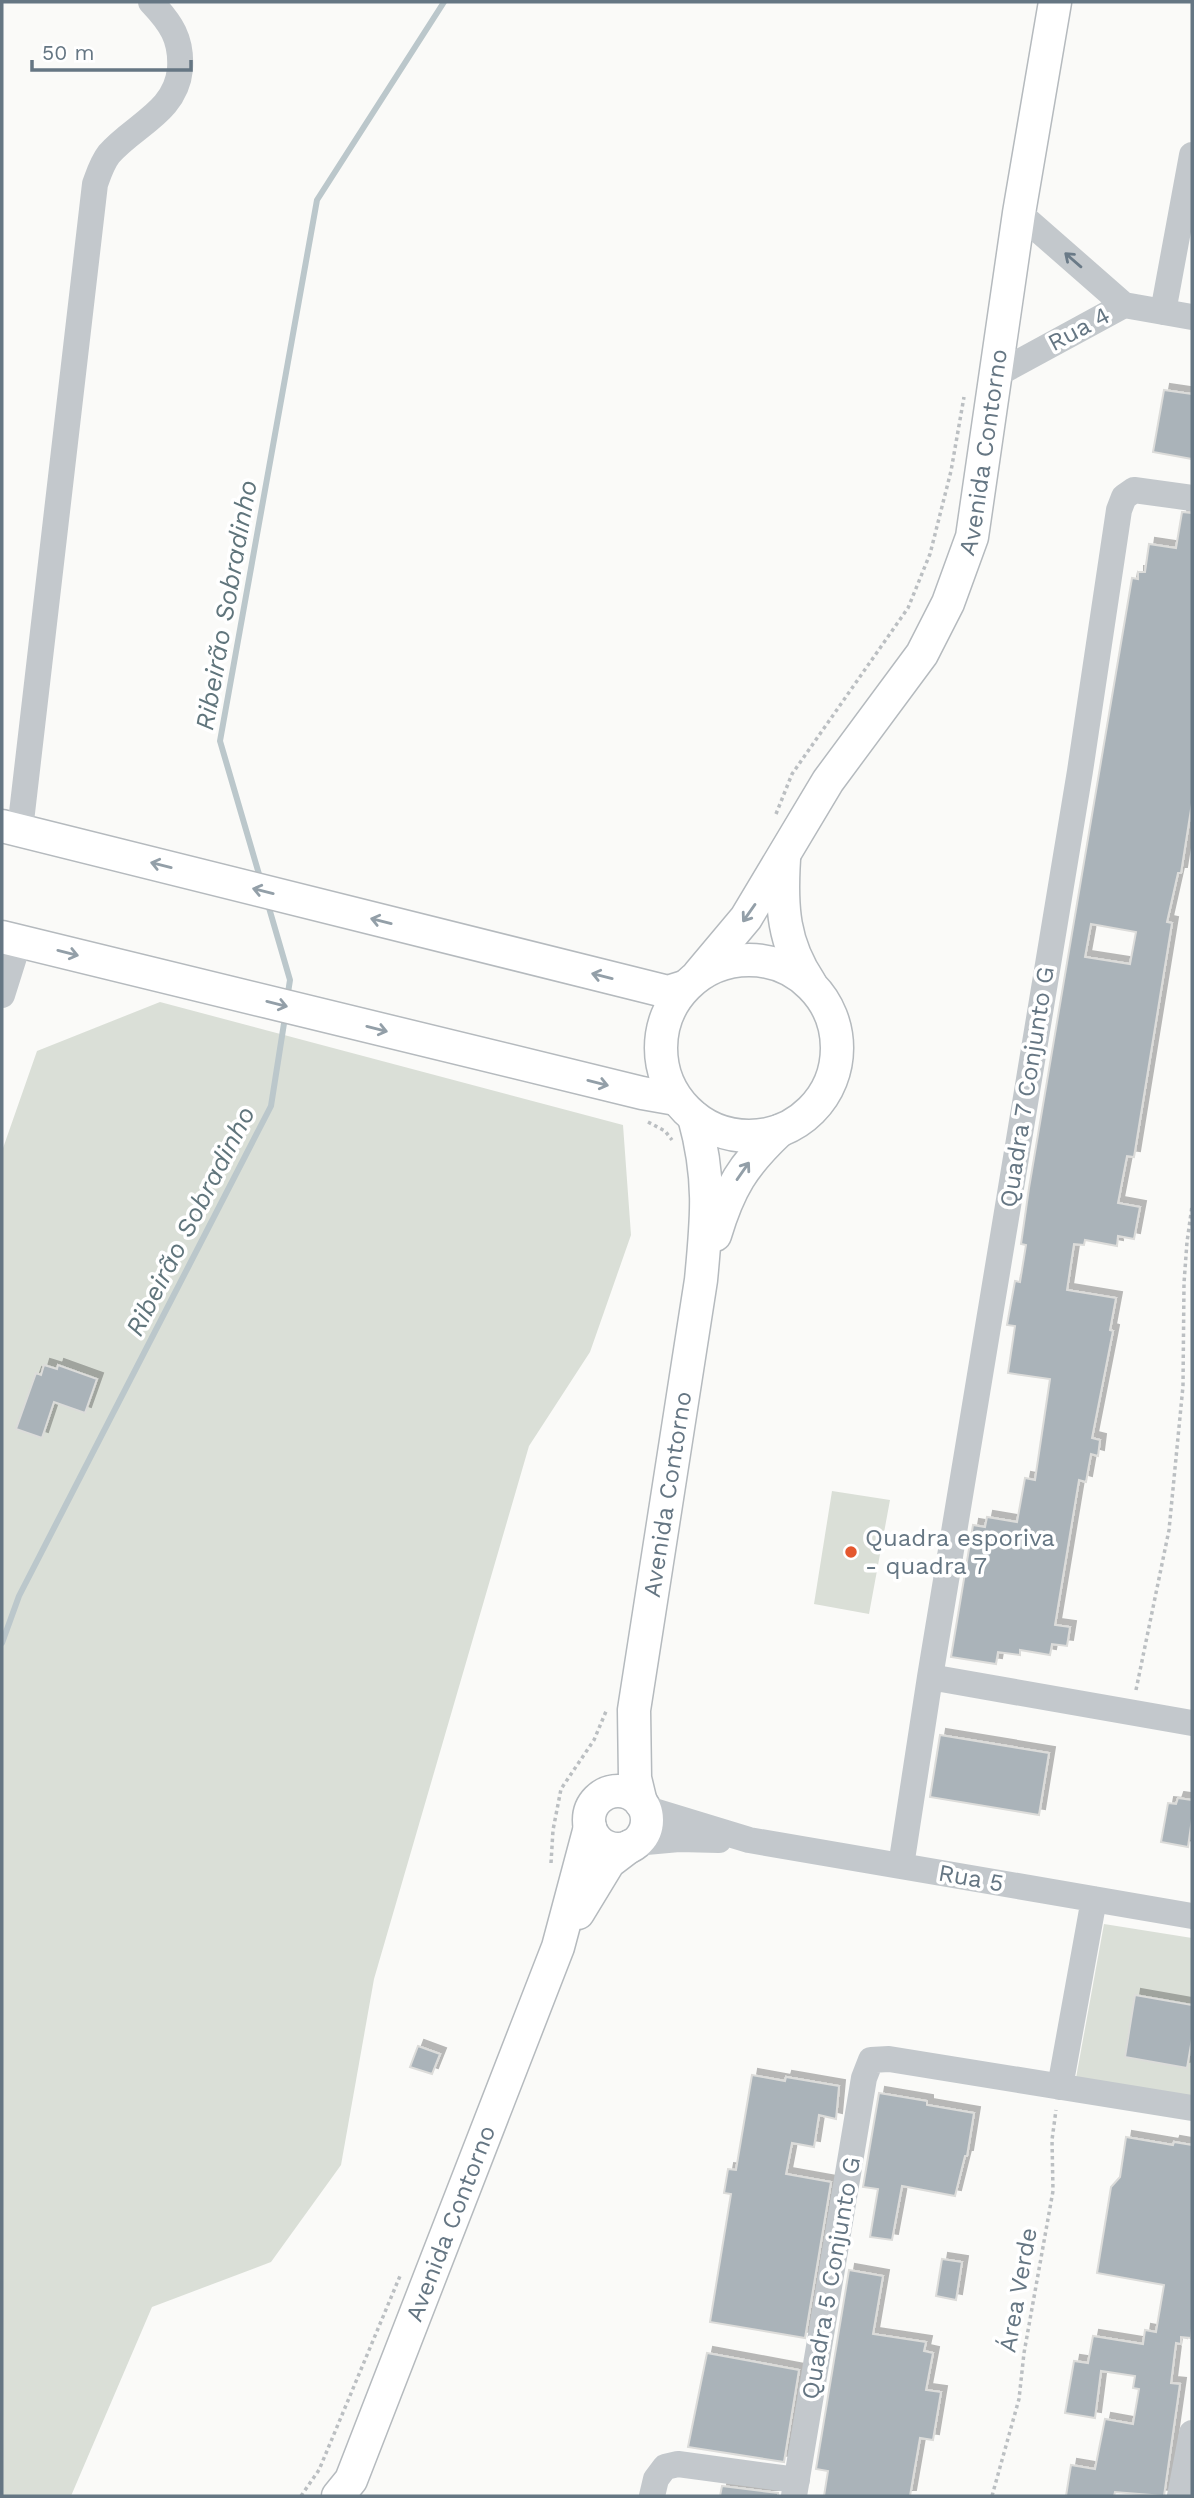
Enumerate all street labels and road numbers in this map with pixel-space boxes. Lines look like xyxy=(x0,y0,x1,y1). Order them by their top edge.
street label: Rua 4 xyxy=(1043,301,1115,357)
street label: Avenida Contorno xyxy=(953,347,1013,559)
street label: Quadra 7 Conjunto G xyxy=(994,964,1060,1210)
street label: Avenida Contorno xyxy=(638,1389,697,1599)
street label: Rua 5 xyxy=(936,1859,1006,1897)
street label: Avenida Contorno xyxy=(400,2121,501,2325)
street label: Quadra 5 Conjunto G xyxy=(796,2155,866,2401)
street label: Área Verde xyxy=(993,2225,1043,2355)

